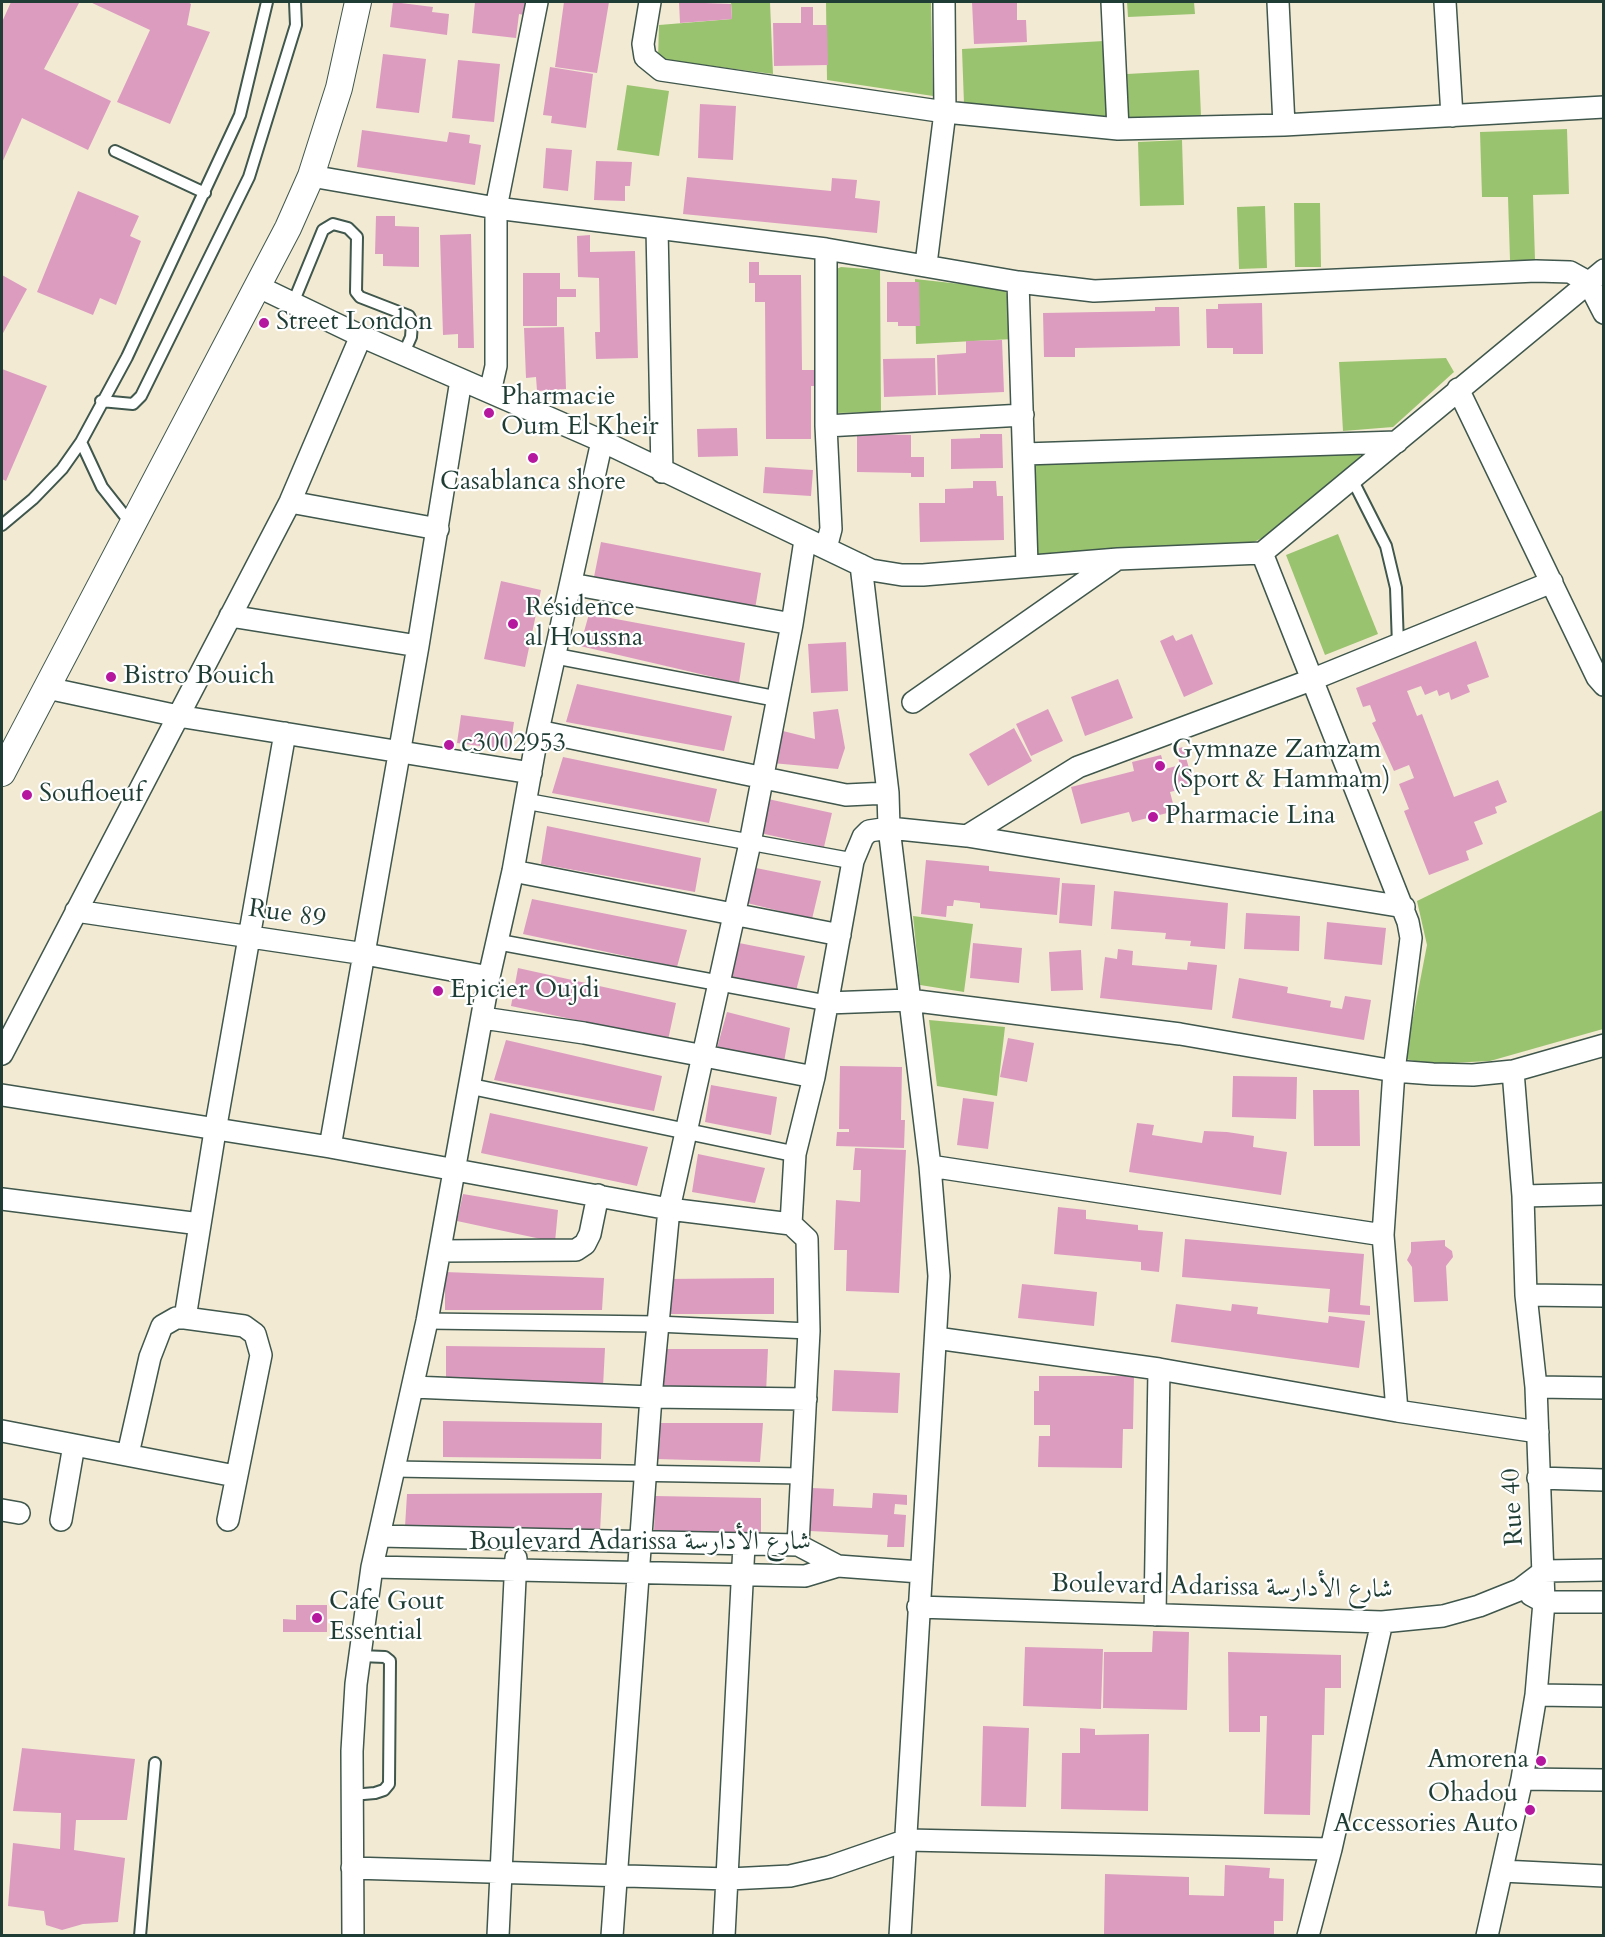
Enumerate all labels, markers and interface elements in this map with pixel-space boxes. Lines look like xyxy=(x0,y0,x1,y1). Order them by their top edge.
place label: Street London xyxy=(276,307,433,339)
marker: Street London xyxy=(257,316,271,330)
place label: Pharmacie Oum El Kheir xyxy=(501,382,659,443)
marker: Pharmacie Oum El Kheir xyxy=(482,406,496,420)
marker: Casablanca shore xyxy=(526,451,540,465)
place label: Casablanca shore xyxy=(440,467,626,499)
place label: Résidence al Houssna xyxy=(525,593,643,654)
marker: Résidence al Houssna xyxy=(506,617,520,631)
place label: Bistro Bouich xyxy=(123,661,275,693)
marker: Bistro Bouich xyxy=(104,670,118,684)
place label: c3002953 xyxy=(461,729,566,761)
place label: Gymnaze Zamzam (Sport & Hammam) xyxy=(1172,735,1391,796)
marker: c3002953 xyxy=(442,738,456,752)
marker: Gymnaze Zamzam (Sport & Hammam) xyxy=(1153,759,1167,773)
place label: Soufloeuf xyxy=(39,779,143,811)
marker: Soufloeuf xyxy=(20,788,34,802)
place label: Pharmacie Lina xyxy=(1165,801,1336,833)
marker: Pharmacie Lina xyxy=(1146,810,1160,824)
street label: Rue 89 xyxy=(246,894,328,936)
place label: Epicier Oujdi xyxy=(450,975,600,1007)
marker: Epicier Oujdi xyxy=(431,984,445,998)
street label: Rue 40 xyxy=(1496,1467,1532,1547)
street label: Boulevard Adarissa شارع الأدارسة xyxy=(469,1527,811,1559)
street label: Boulevard Adarissa شارع الأدارسة xyxy=(1051,1569,1393,1607)
place label: Cafe Gout Essential xyxy=(329,1587,444,1648)
marker: Cafe Gout Essential xyxy=(310,1611,324,1625)
place label: Amorena xyxy=(1427,1745,1529,1777)
marker: Amorena xyxy=(1534,1754,1548,1768)
place label: Ohadou Accessories Auto xyxy=(1333,1779,1518,1840)
marker: Ohadou Accessories Auto xyxy=(1523,1803,1537,1817)

